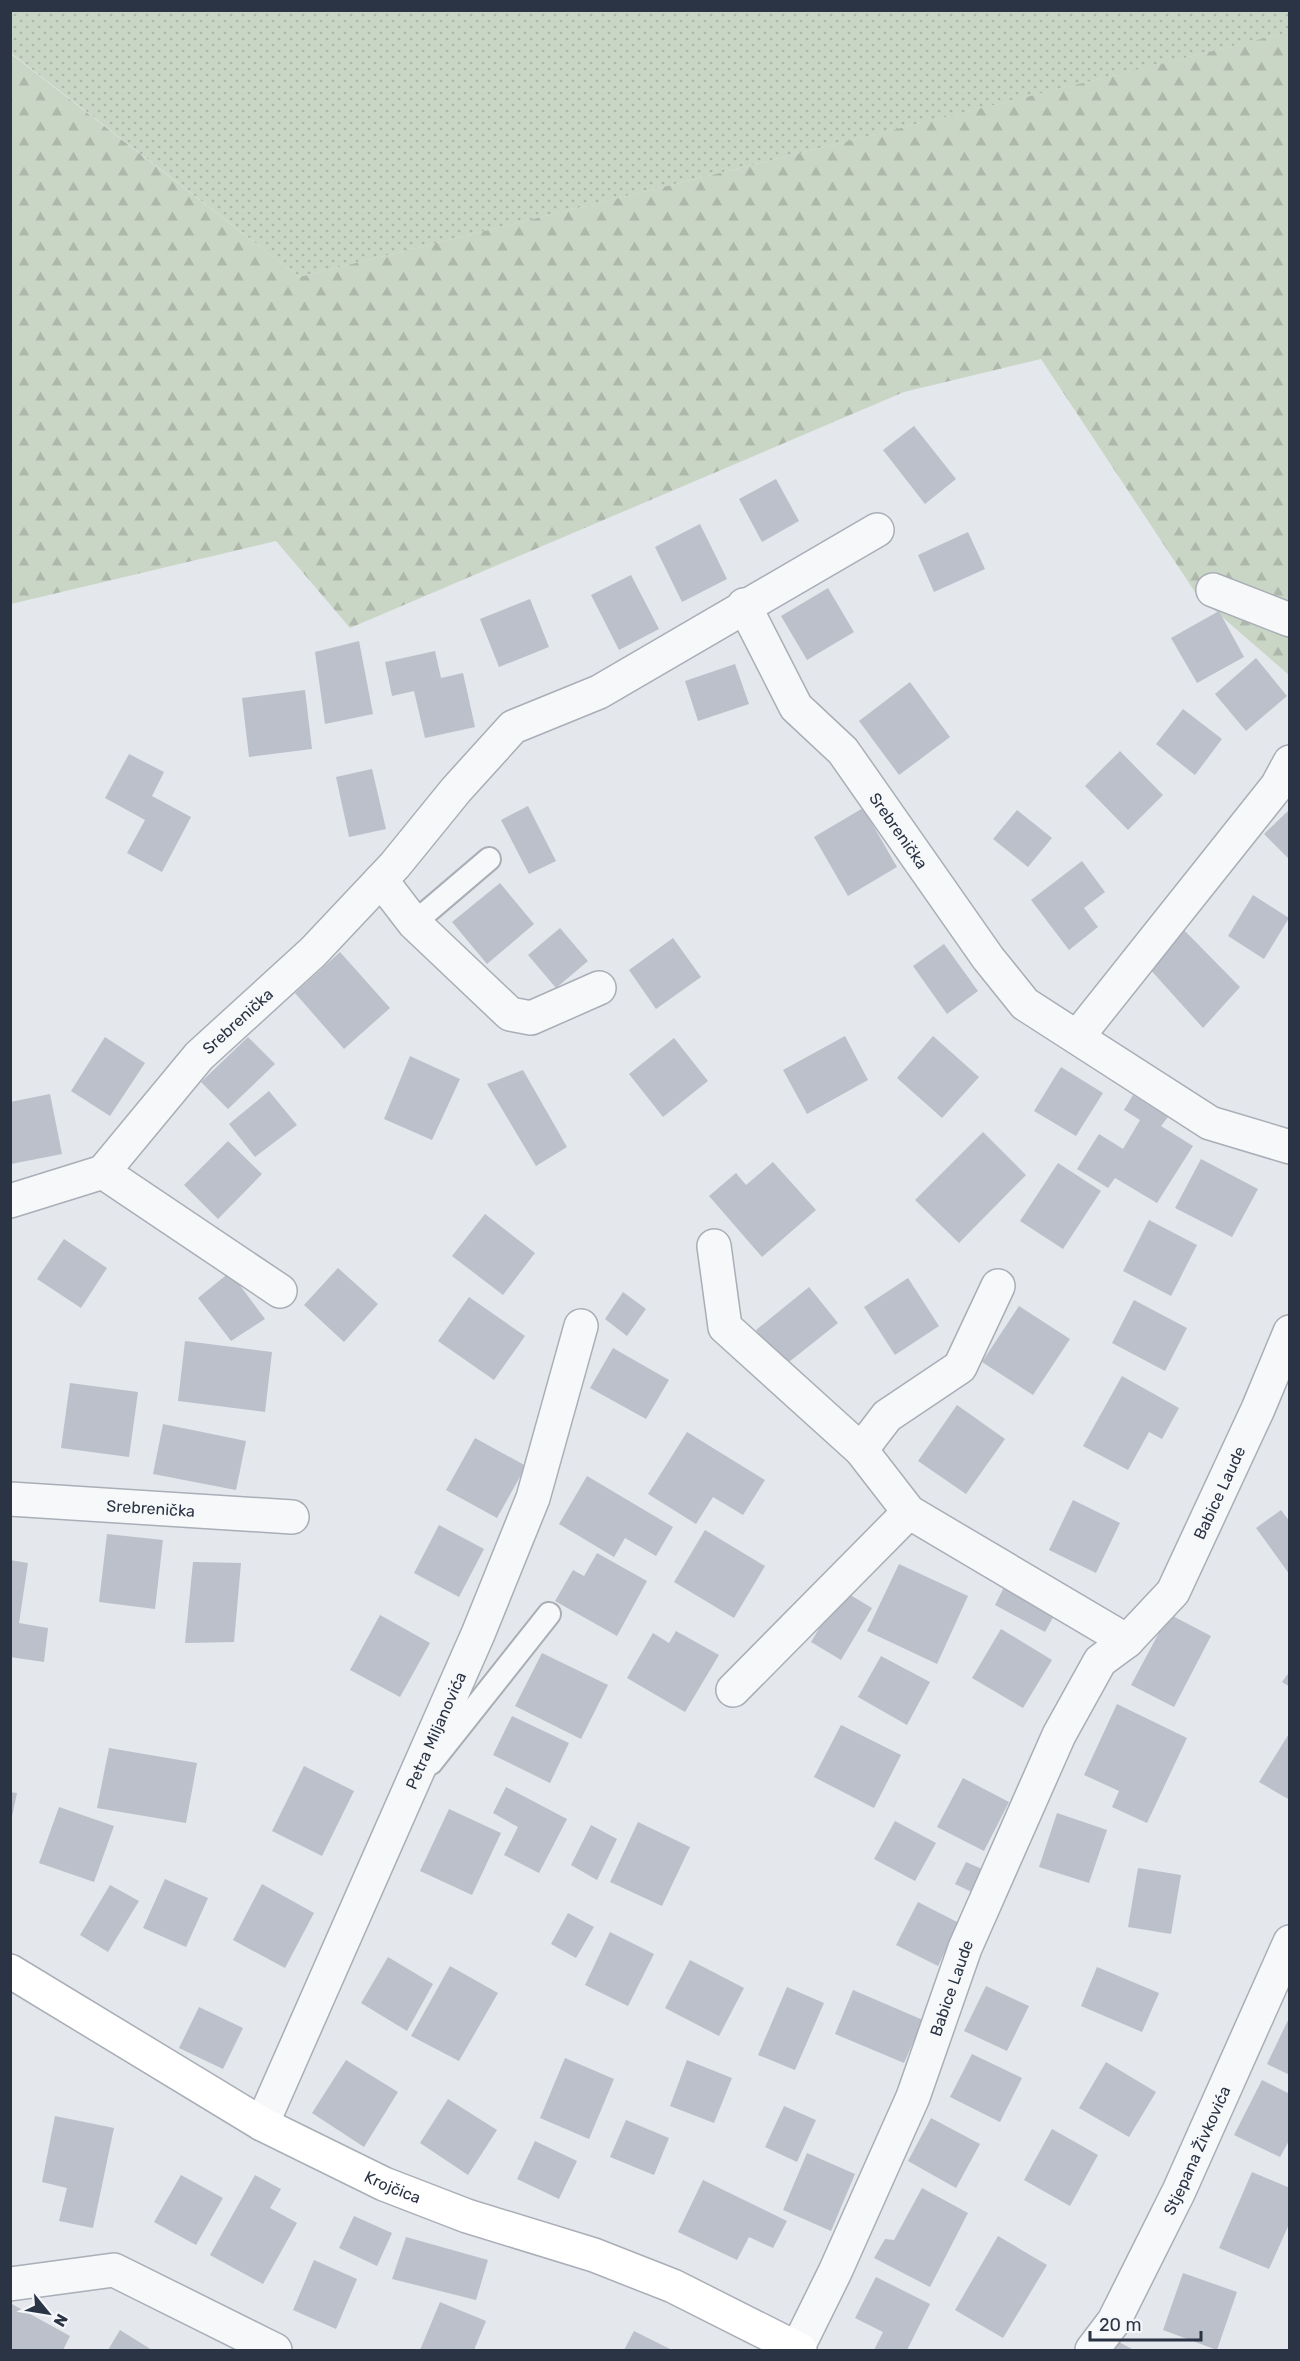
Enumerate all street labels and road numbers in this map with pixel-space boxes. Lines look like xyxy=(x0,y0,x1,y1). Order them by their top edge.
street label: Srebrenička xyxy=(866,789,932,872)
street label: Srebrenička xyxy=(198,984,277,1058)
street label: Babice Laude xyxy=(1189,1443,1249,1542)
street label: Srebrenička xyxy=(106,1496,196,1520)
street label: Petra Miljanovića xyxy=(401,1669,470,1792)
street label: Babice Laude xyxy=(926,1937,977,2039)
street label: Stjepana Živkovića xyxy=(1159,2083,1234,2218)
street label: Krojčica xyxy=(362,2166,424,2207)

